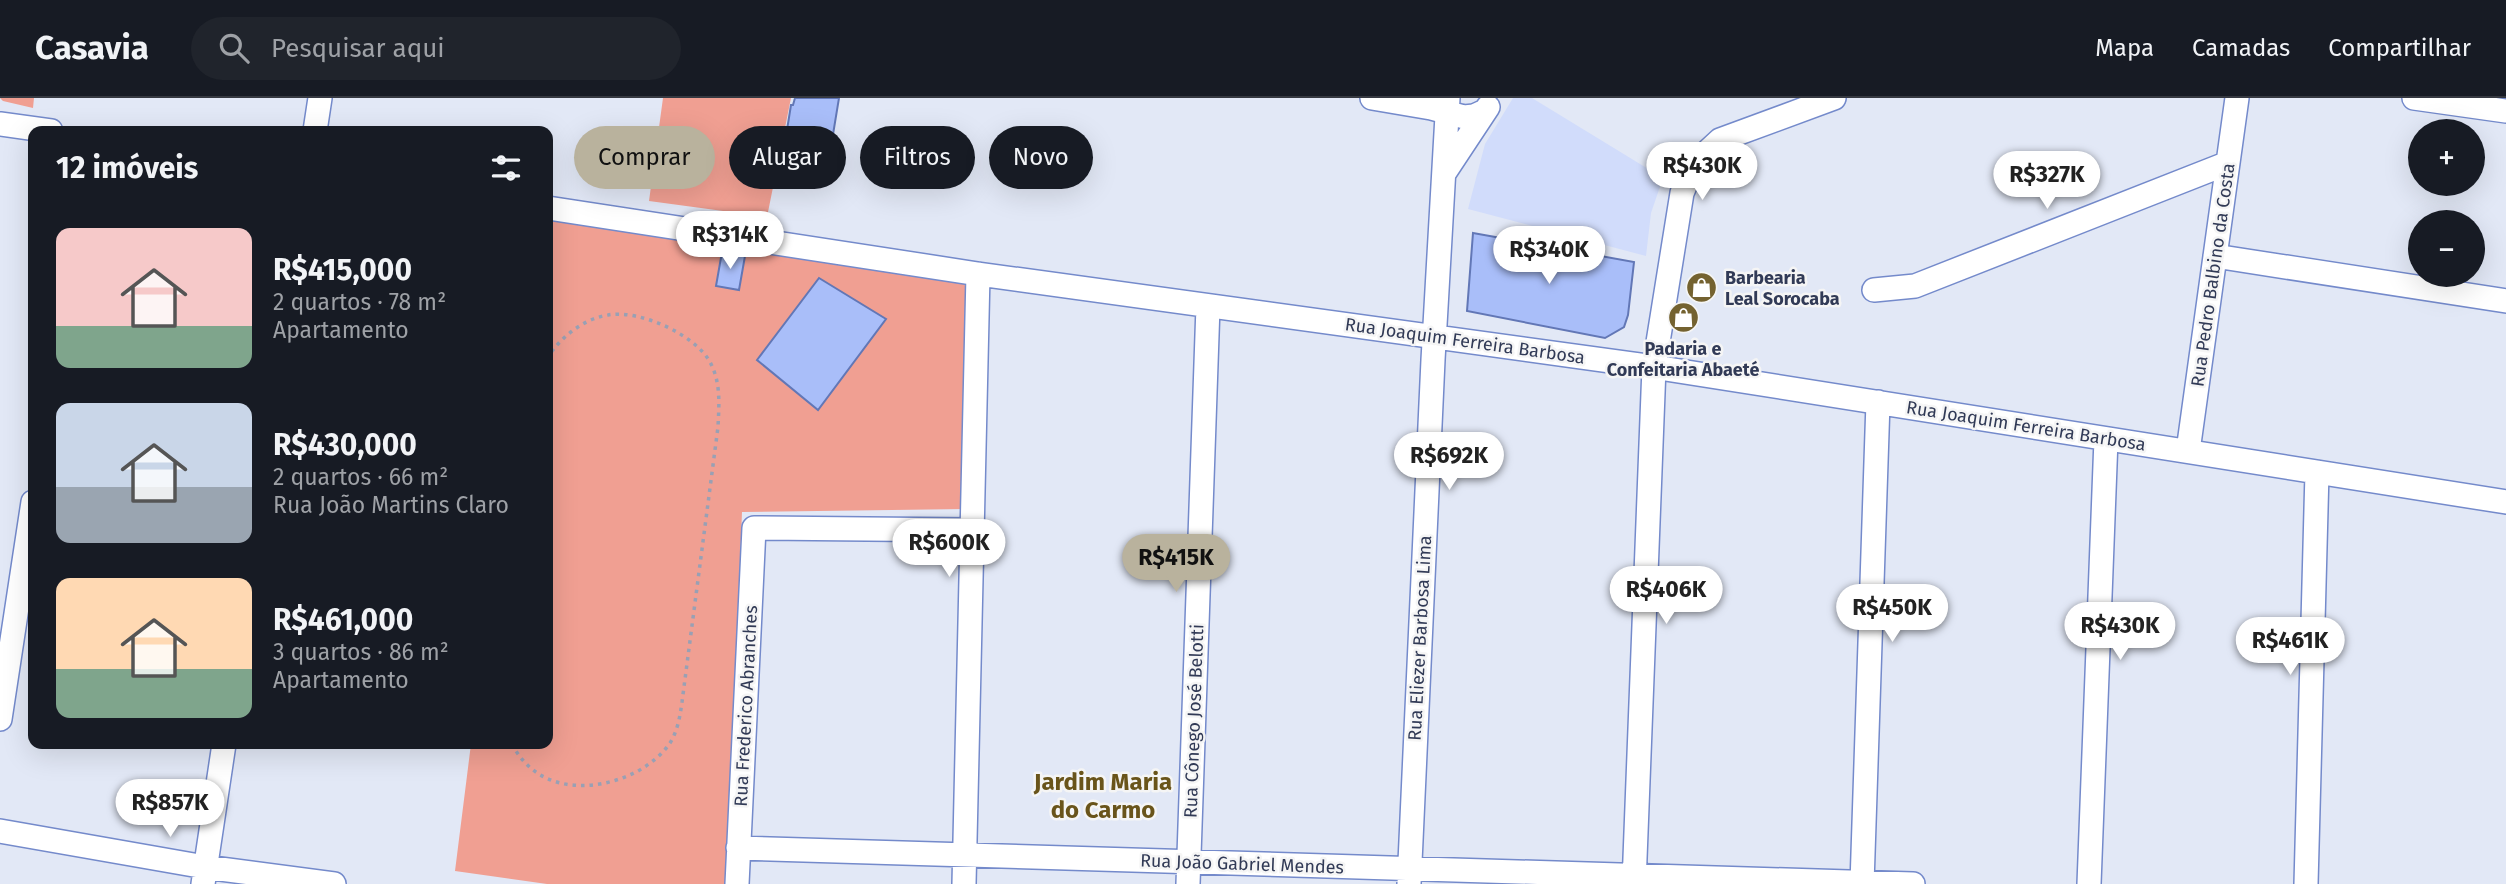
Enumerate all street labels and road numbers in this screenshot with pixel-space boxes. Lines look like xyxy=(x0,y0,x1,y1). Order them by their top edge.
street label: Rua Pedro Balbino da Costa xyxy=(2186,162,2240,388)
street label: Rua Joaquim Ferreira Barbosa xyxy=(1344,313,1586,369)
street label: Rua Joaquim Ferreira Barbosa xyxy=(1905,396,2147,456)
street label: Rua Eliezer Barbosa Lima xyxy=(1404,535,1436,741)
street label: Rua Frederico Abranches xyxy=(730,605,762,807)
street label: Rua Cônego José Belotti xyxy=(1180,623,1208,819)
street label: Rua João Gabriel Mendes xyxy=(1140,849,1344,879)

